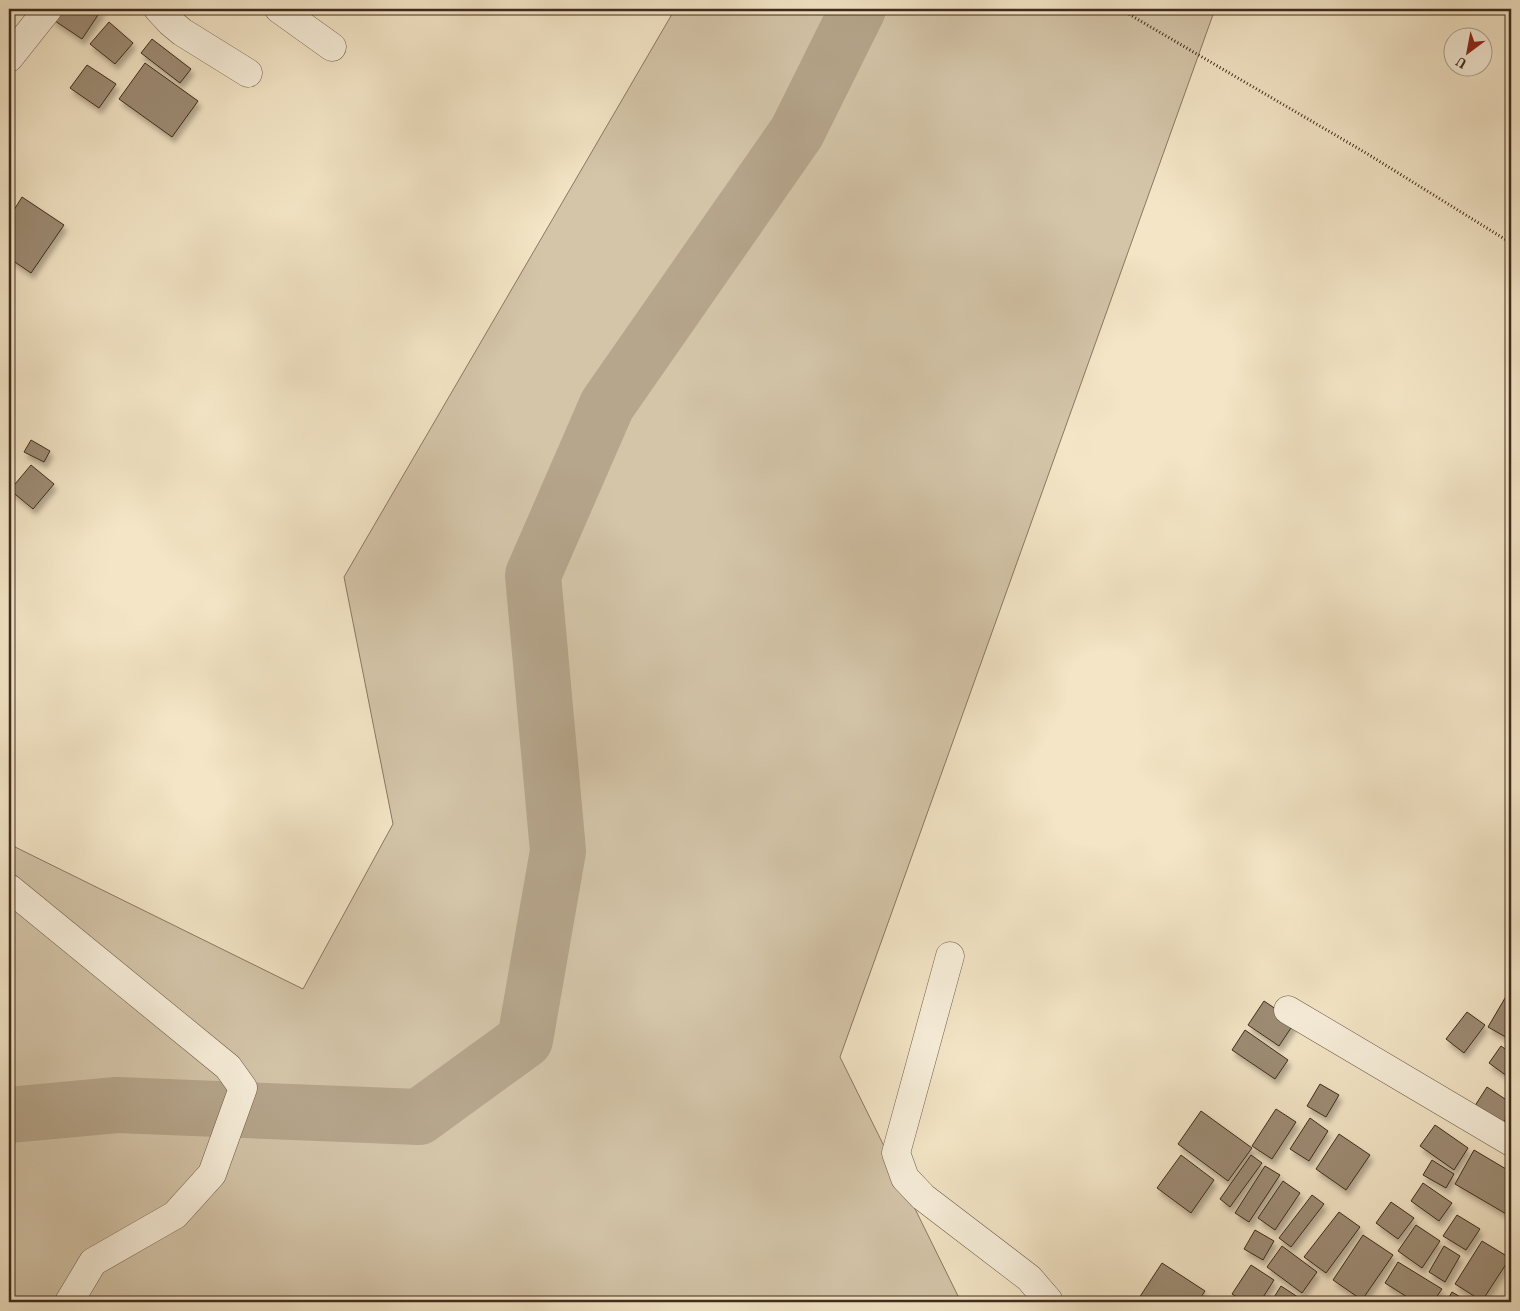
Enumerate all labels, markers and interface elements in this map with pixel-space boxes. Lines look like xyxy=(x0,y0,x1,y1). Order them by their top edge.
north arrow xyxy=(1442,28,1492,78)
text: U xyxy=(1452,51,1471,72)

